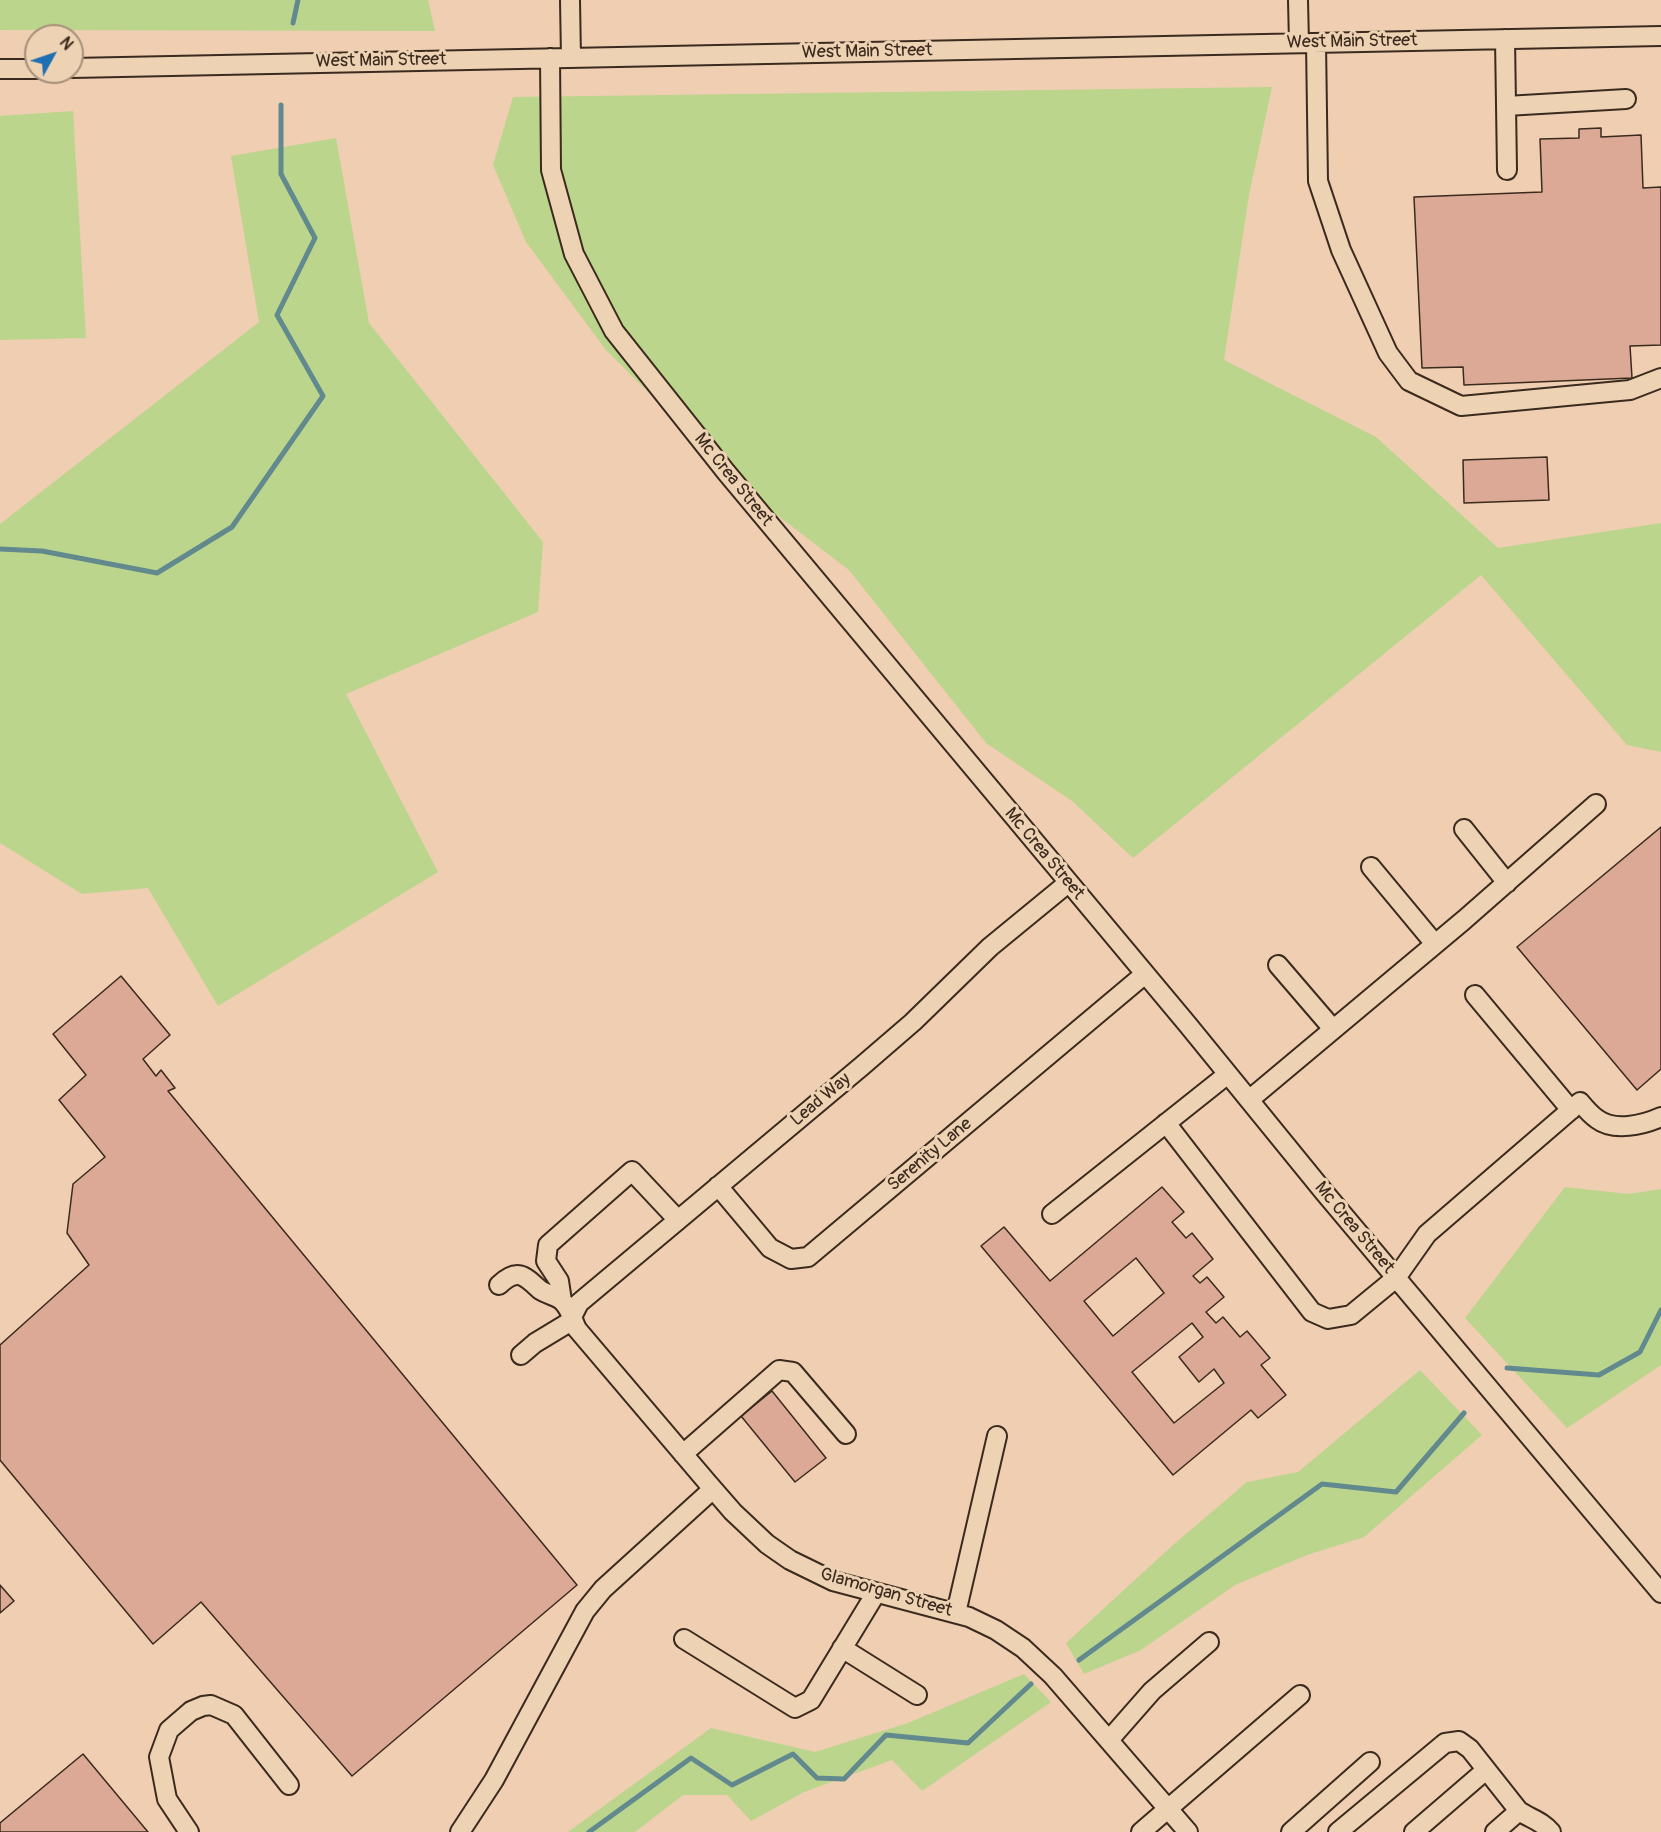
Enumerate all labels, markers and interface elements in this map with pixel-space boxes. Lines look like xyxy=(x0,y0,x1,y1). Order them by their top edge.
north arrow xyxy=(24,24,84,84)
street label: West Main Street xyxy=(1286,30,1418,54)
text: N xyxy=(55,33,77,54)
street label: West Main Street xyxy=(801,40,933,64)
street label: West Main Street xyxy=(315,49,447,73)
street label: Mc Crea Street xyxy=(689,429,777,531)
street label: Mc Crea Street xyxy=(999,804,1089,904)
street label: Lead Way xyxy=(787,1069,855,1131)
street label: Serenity Lane xyxy=(884,1114,976,1196)
street label: Mc Crea Street xyxy=(1309,1178,1399,1278)
street label: Glamorgan Street xyxy=(818,1564,954,1622)

